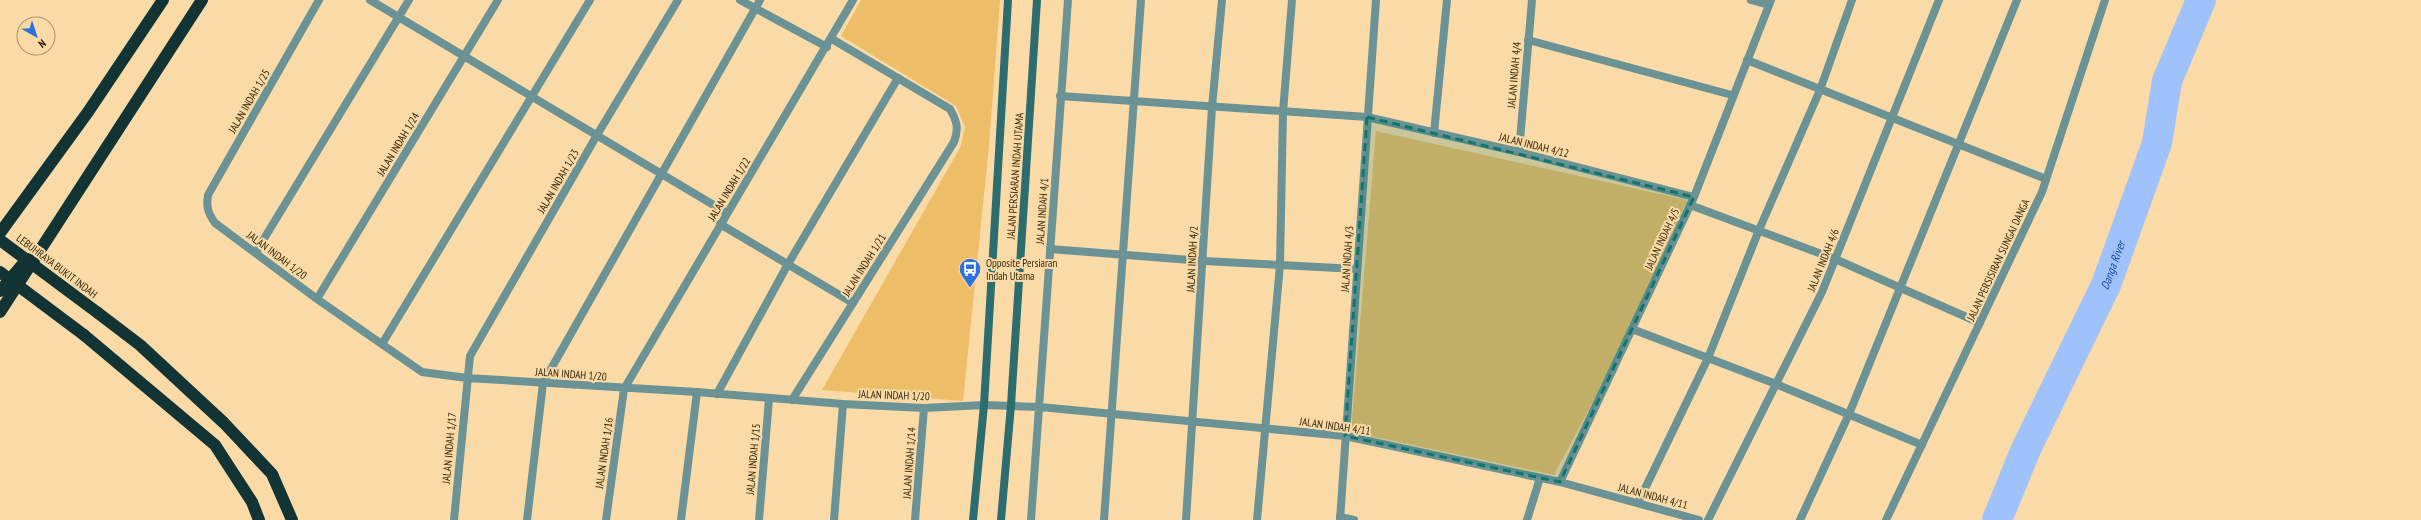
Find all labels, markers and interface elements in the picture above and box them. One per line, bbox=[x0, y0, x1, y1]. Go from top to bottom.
north arrow bbox=[16, 16, 56, 56]
text: N bbox=[36, 36, 49, 51]
street label: JALAN INDAH 4/4 bbox=[1504, 41, 1524, 110]
street label: JALAN INDAH 1/25 bbox=[225, 67, 273, 136]
street label: JALAN INDAH 1/24 bbox=[373, 110, 422, 179]
street label: JALAN PERSIARAN INDAH UTAMA bbox=[1004, 111, 1026, 241]
street label: JALAN INDAH 4/12 bbox=[1497, 129, 1570, 160]
street label: JALAN INDAH 1/23 bbox=[534, 147, 582, 216]
street label: JALAN INDAH 1/22 bbox=[704, 155, 753, 224]
street label: JALAN INDAH 4/1 bbox=[1033, 177, 1051, 246]
street label: JALAN PERSISIRAN SUNGAI DANGA bbox=[1963, 196, 2033, 324]
street label: JALAN INDAH 4/5 bbox=[1641, 206, 1682, 273]
street label: JALAN INDAH 4/2 bbox=[1183, 225, 1201, 294]
street label: JALAN INDAH 4/3 bbox=[1338, 225, 1356, 294]
street label: JALAN INDAH 4/6 bbox=[1804, 226, 1842, 294]
street label: JALAN INDAH 1/20 bbox=[243, 227, 310, 282]
street label: LEBUHRAYA BUKIT INDAH bbox=[14, 231, 100, 301]
street label: JALAN INDAH 1/21 bbox=[839, 231, 889, 300]
water label: Danga River bbox=[2097, 237, 2129, 292]
bus stop icon: Opposite Persiaran Indah Utama bbox=[957, 256, 983, 289]
place label: Opposite Persiaran Indah Utama bbox=[986, 256, 1057, 283]
street label: JALAN INDAH 1/20 bbox=[534, 364, 607, 383]
street label: JALAN INDAH 1/20 bbox=[857, 387, 930, 403]
street label: JALAN INDAH 1/17 bbox=[439, 412, 459, 485]
street label: JALAN INDAH 4/11 bbox=[1298, 414, 1371, 438]
street label: JALAN INDAH 1/16 bbox=[592, 417, 616, 490]
street label: JALAN INDAH 1/15 bbox=[743, 423, 763, 496]
street label: JALAN INDAH 1/14 bbox=[899, 427, 918, 500]
street label: JALAN INDAH 4/11 bbox=[1616, 480, 1689, 512]

